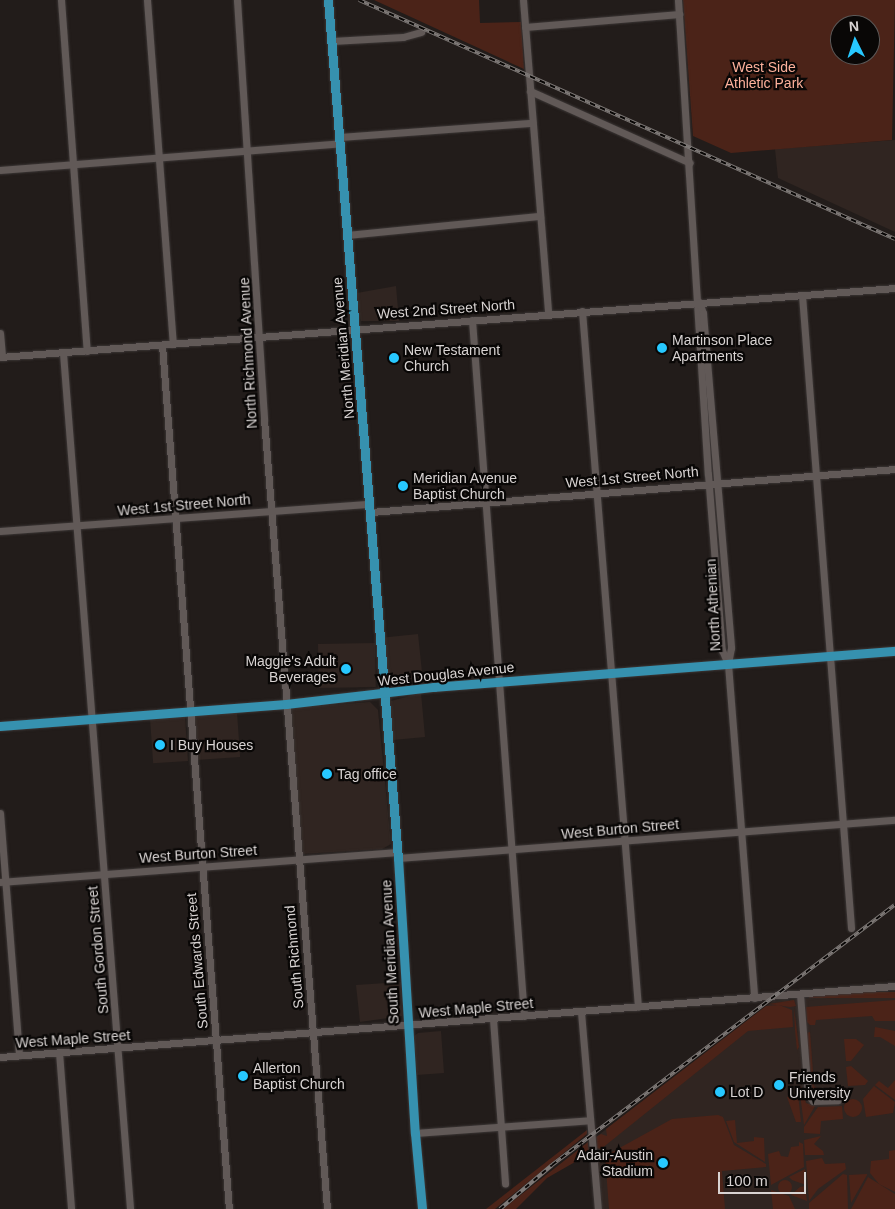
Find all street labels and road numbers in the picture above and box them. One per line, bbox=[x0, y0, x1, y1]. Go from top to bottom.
street label: North Meridian Avenue bbox=[328, 276, 358, 420]
street label: North Richmond Avenue bbox=[236, 277, 260, 429]
street label: West 2nd Street North bbox=[376, 296, 516, 322]
street label: West 1st Street North bbox=[565, 463, 699, 491]
street label: West 1st Street North bbox=[117, 491, 251, 519]
street label: North Athenian bbox=[702, 558, 724, 652]
street label: West Douglas Avenue bbox=[376, 658, 516, 690]
street label: West Burton Street bbox=[560, 815, 680, 843]
street label: West Burton Street bbox=[139, 842, 257, 866]
street label: South Meridian Avenue bbox=[378, 879, 402, 1025]
street label: South Gordon Street bbox=[84, 885, 112, 1015]
street label: South Edwards Street bbox=[183, 892, 211, 1030]
street label: South Richmond bbox=[281, 905, 307, 1009]
street label: West Maple Street bbox=[418, 995, 534, 1021]
street label: West Maple Street bbox=[15, 1027, 131, 1051]

